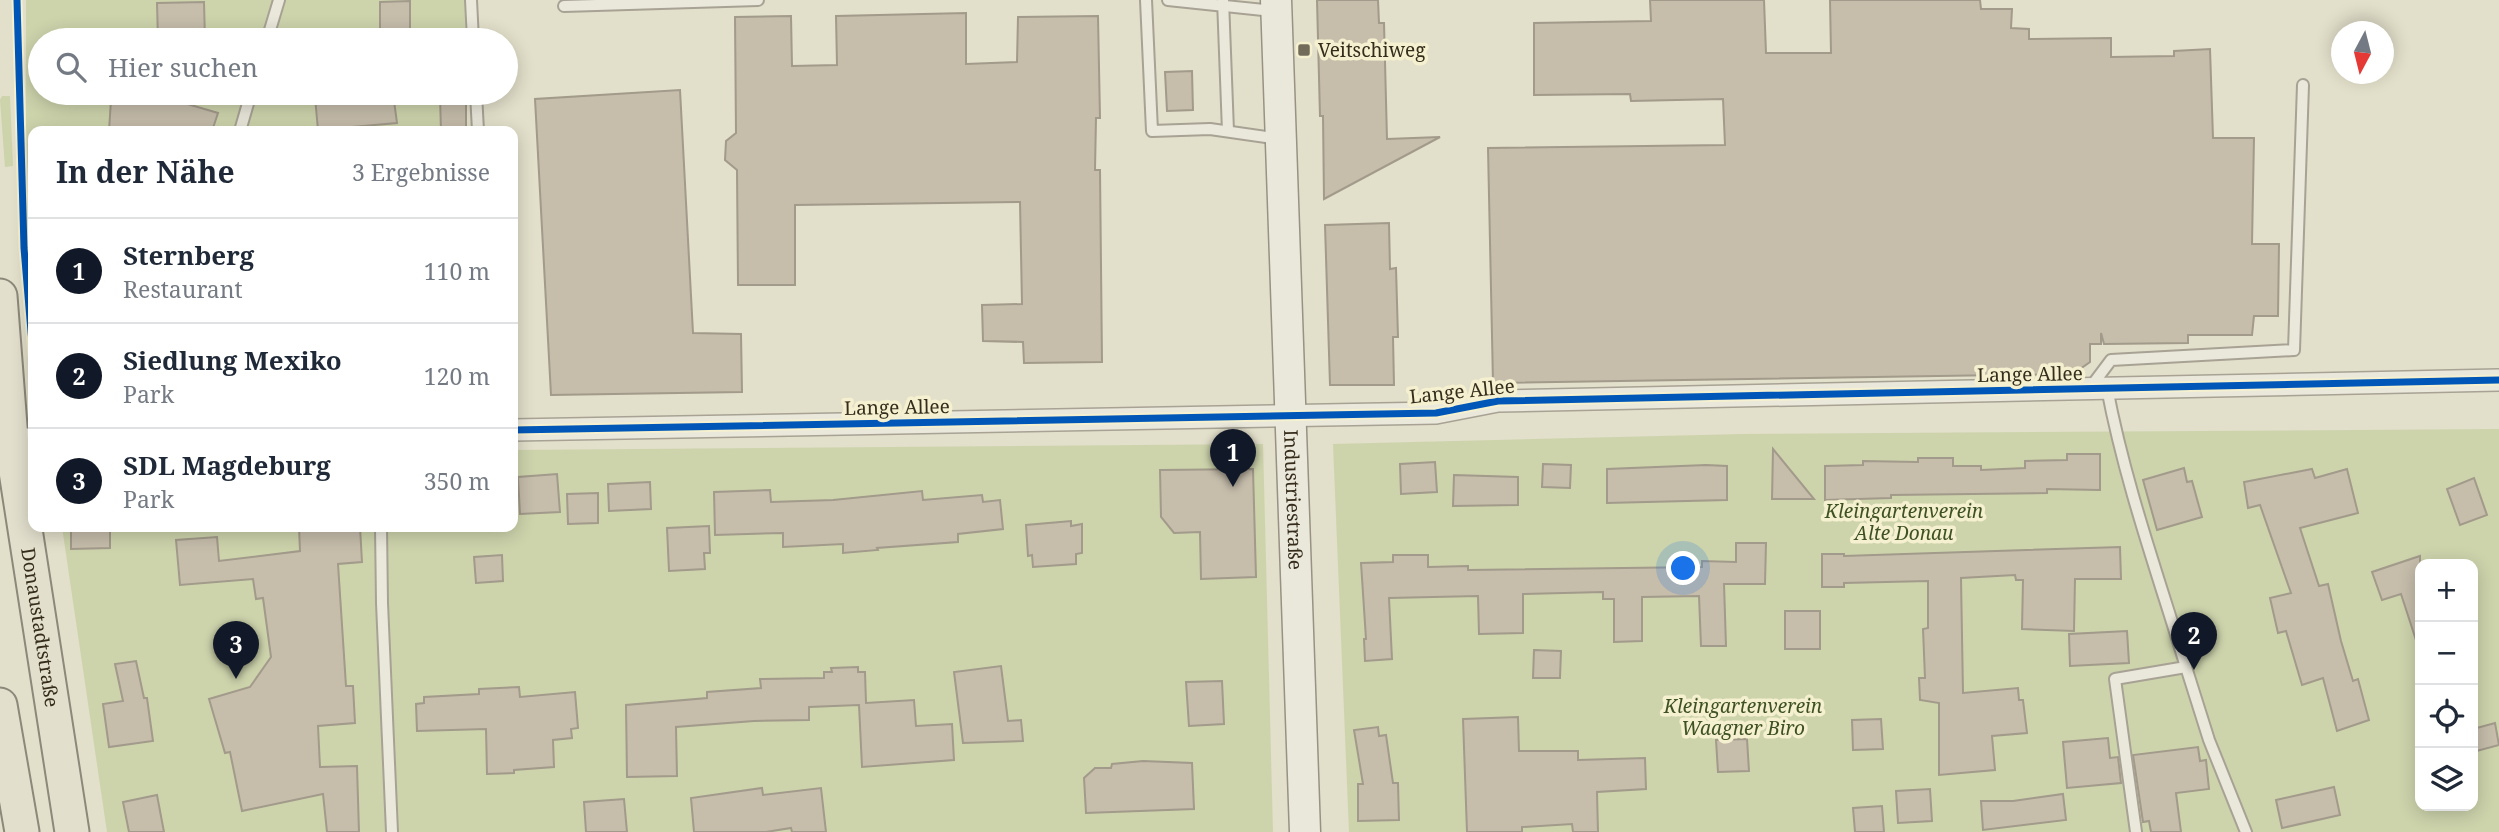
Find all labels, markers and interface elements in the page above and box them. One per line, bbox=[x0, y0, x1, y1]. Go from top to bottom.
north arrow bbox=[2331, 21, 2394, 84]
search box bbox=[28, 28, 518, 105]
place label: Veitschiweg bbox=[1318, 37, 1425, 63]
marker: Veitschiweg bbox=[1296, 42, 1312, 58]
icon: search bbox=[52, 48, 90, 86]
text: Hier suchen bbox=[108, 49, 258, 85]
text: In der Nähe bbox=[56, 151, 235, 192]
text: 3 Ergebnisse bbox=[352, 156, 490, 188]
text: Sternberg bbox=[123, 237, 254, 273]
text: 1 bbox=[73, 255, 86, 287]
text: 110 m bbox=[424, 255, 490, 287]
text: Restaurant bbox=[123, 273, 243, 305]
text: Siedlung Mexiko bbox=[123, 342, 342, 378]
text: 2 bbox=[73, 360, 86, 392]
text: 120 m bbox=[424, 360, 490, 392]
street label: Lange Allee bbox=[1977, 360, 2083, 388]
street label: Lange Allee bbox=[1408, 373, 1516, 409]
text: Park bbox=[123, 378, 174, 410]
street label: Lange Allee bbox=[844, 393, 950, 421]
pin: 1 bbox=[1210, 429, 1256, 487]
street label: Industriestraße bbox=[1278, 429, 1309, 570]
text: SDL Magdeburg bbox=[123, 447, 331, 483]
text: 3 bbox=[73, 465, 86, 497]
text: 350 m bbox=[424, 465, 490, 497]
text: Park bbox=[123, 483, 174, 515]
park label: Kleingartenverein Alte Donau bbox=[1824, 498, 1984, 546]
street label: Donaustadtstraße bbox=[15, 546, 65, 709]
your location bbox=[1666, 551, 1700, 585]
map controls bbox=[2415, 559, 2478, 811]
button: + bbox=[2415, 559, 2478, 622]
pin: 2 bbox=[2171, 612, 2217, 670]
pin: 3 bbox=[213, 621, 259, 679]
button: − bbox=[2415, 622, 2478, 685]
button: locate bbox=[2415, 685, 2478, 748]
park label: Kleingartenverein Waagner Biro bbox=[1663, 693, 1823, 741]
button: layers bbox=[2415, 748, 2478, 811]

